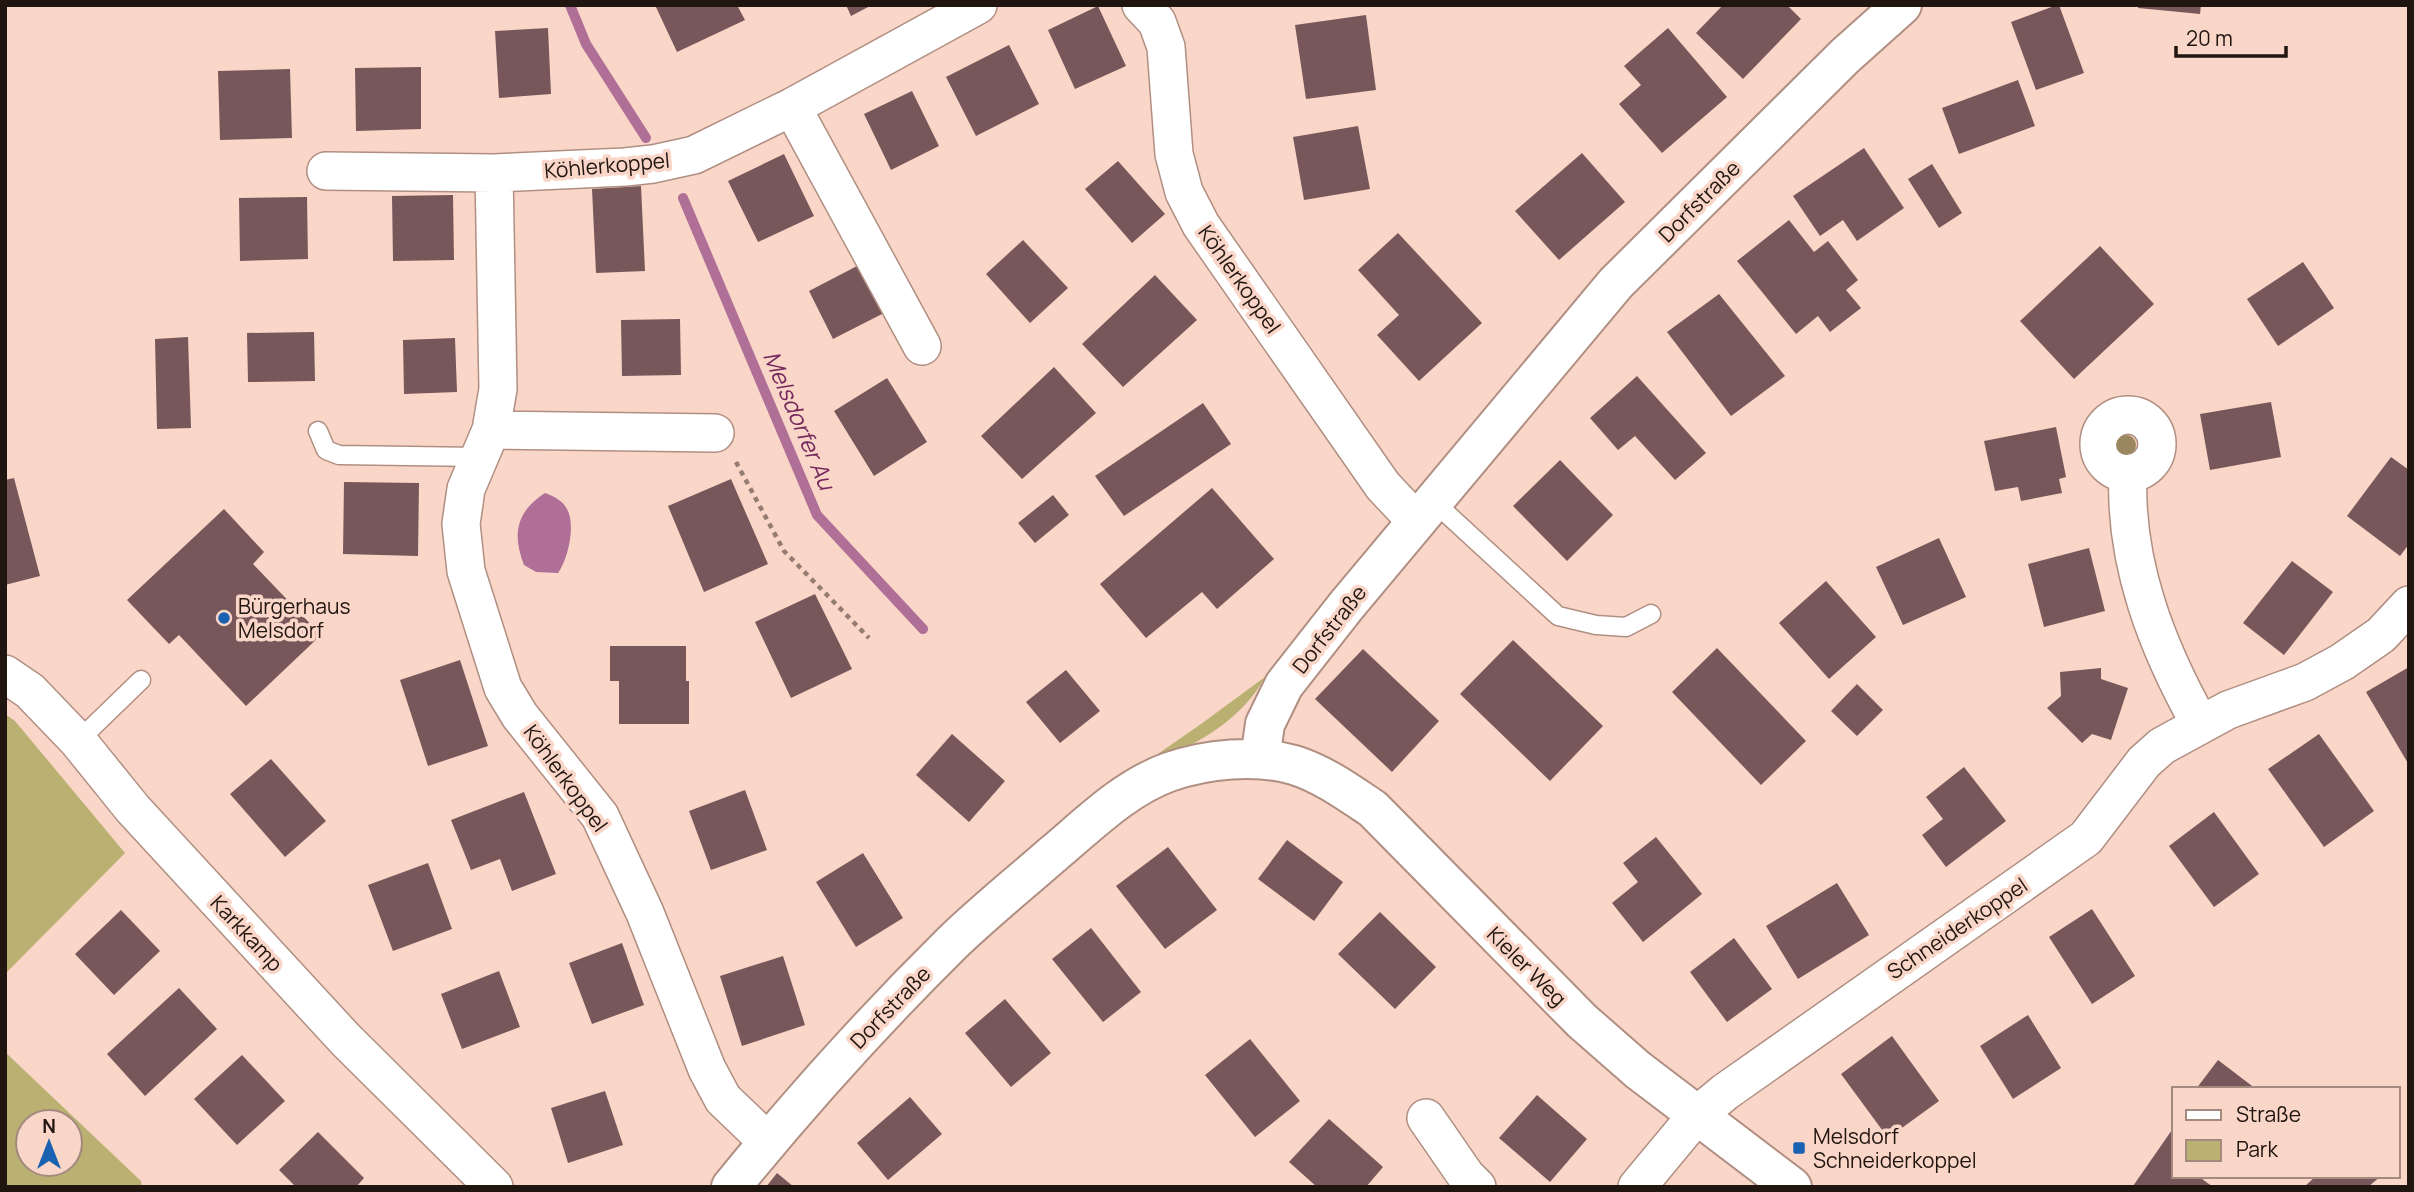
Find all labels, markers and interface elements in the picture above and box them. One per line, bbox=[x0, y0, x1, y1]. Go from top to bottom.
scale bar bbox=[2176, 14, 2286, 58]
text: 20 m bbox=[2186, 24, 2233, 52]
street label: Köhlerkoppel bbox=[543, 146, 671, 184]
street label: Dorfstraße bbox=[1652, 154, 1746, 248]
street label: Köhlerkoppel bbox=[1192, 219, 1288, 339]
water label: Melsdorfer Au bbox=[756, 346, 845, 497]
street label: Dorfstraße bbox=[1286, 579, 1372, 679]
place label: Bürgerhaus Melsdorf bbox=[238, 592, 350, 644]
marker: Bürgerhaus Melsdorf bbox=[216, 610, 232, 626]
street label: Köhlerkoppel bbox=[518, 719, 614, 837]
street label: Schneiderkoppel bbox=[1881, 871, 2033, 985]
street label: Karkkamp bbox=[205, 889, 289, 977]
street label: Kieler Weg bbox=[1481, 920, 1573, 1012]
street label: Dorfstraße bbox=[844, 960, 936, 1054]
legend bbox=[2172, 1087, 2400, 1178]
text: Straße bbox=[2236, 1100, 2301, 1128]
north arrow bbox=[14, 1108, 84, 1178]
text: N bbox=[42, 1113, 56, 1139]
place label: Melsdorf Schneiderkoppel bbox=[1813, 1122, 1977, 1174]
text: Park bbox=[2236, 1135, 2278, 1163]
marker: Melsdorf Schneiderkoppel bbox=[1791, 1140, 1807, 1156]

